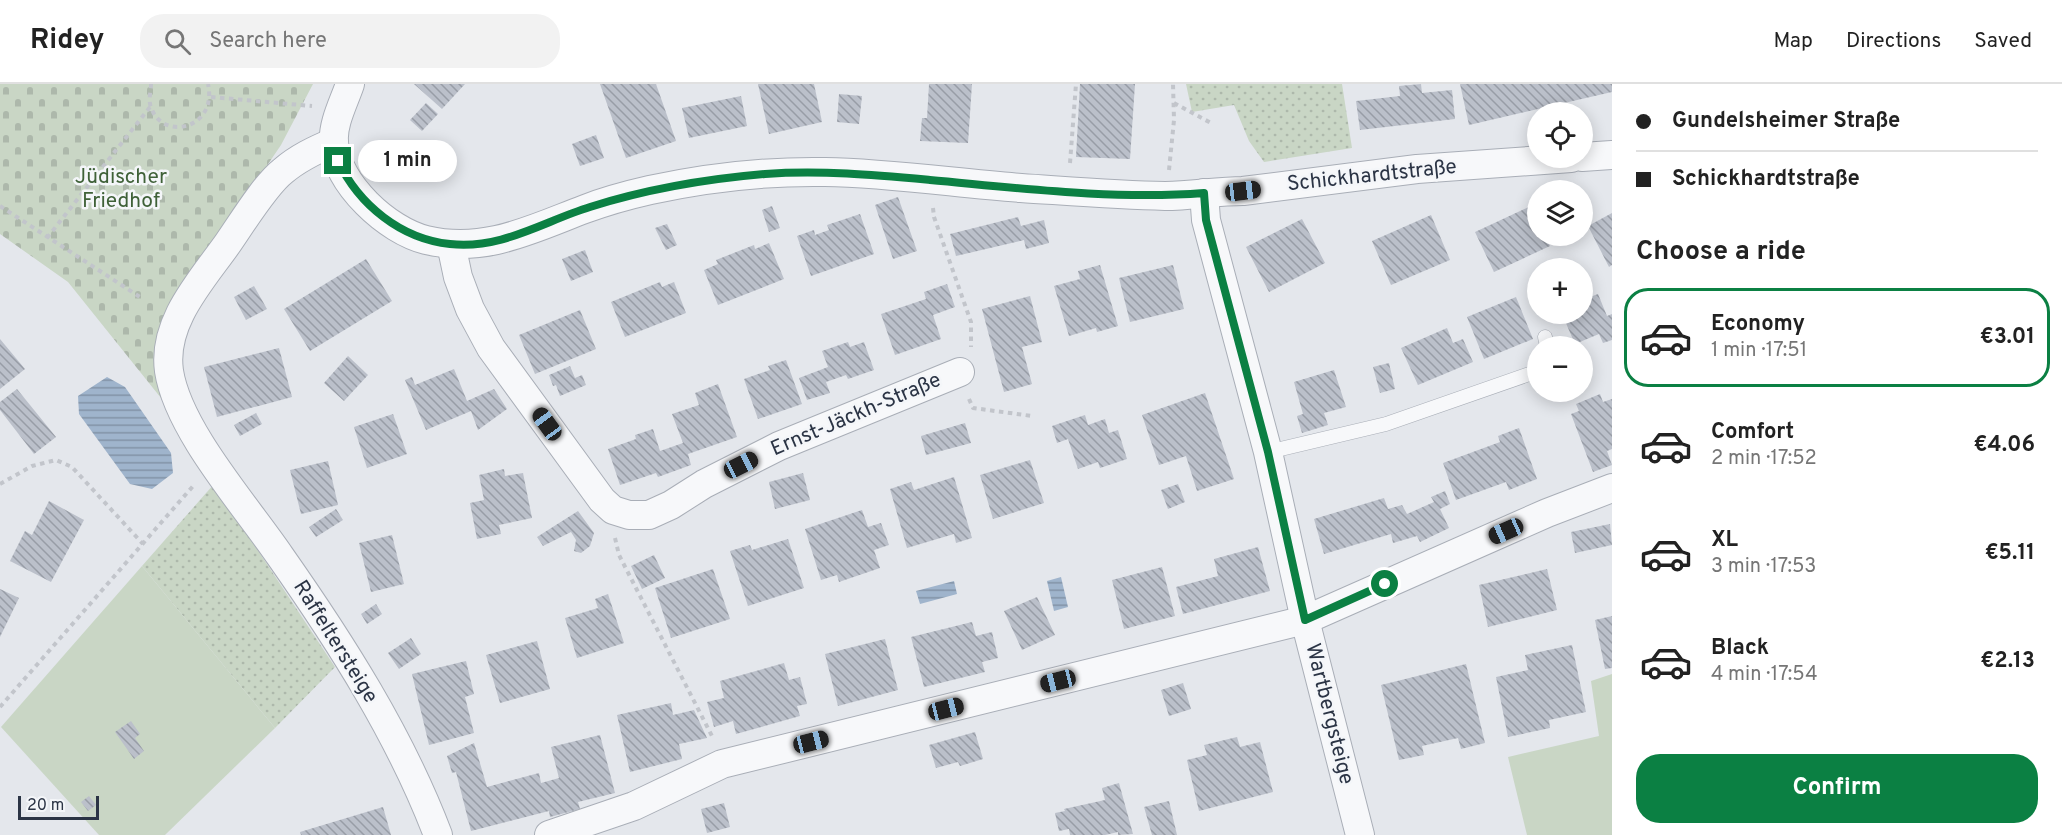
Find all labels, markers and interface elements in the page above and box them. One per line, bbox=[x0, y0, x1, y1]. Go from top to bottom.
search box bbox=[140, 14, 560, 68]
text: Ridey bbox=[30, 23, 104, 59]
icon: search bbox=[161, 25, 194, 58]
text: Search here bbox=[209, 28, 327, 55]
text: Map bbox=[1773, 28, 1813, 55]
text: Directions bbox=[1846, 28, 1941, 55]
text: Saved bbox=[1974, 28, 2032, 55]
map controls bbox=[1527, 102, 1593, 402]
button: locate bbox=[1527, 102, 1593, 168]
text: Gundelsheimer Straße bbox=[1672, 108, 1900, 135]
callout: 1 min bbox=[359, 140, 458, 182]
route end bbox=[324, 147, 351, 174]
text: 1 min bbox=[383, 148, 432, 174]
street label: Schickhardtstraße bbox=[1286, 154, 1458, 198]
park label: Jüdischer Friedhof bbox=[75, 164, 167, 215]
text: Schickhardtstraße bbox=[1672, 166, 1860, 193]
car bbox=[1224, 180, 1262, 202]
button: layers bbox=[1527, 180, 1593, 246]
text: Choose a ride bbox=[1636, 235, 1806, 269]
button: + bbox=[1527, 258, 1593, 324]
icon: car bbox=[1639, 311, 1693, 365]
text: Economy bbox=[1711, 311, 1805, 338]
text: €3.01 bbox=[1980, 324, 2035, 351]
button: − bbox=[1527, 336, 1593, 402]
text: 1 min · 17:51 bbox=[1711, 338, 1807, 364]
street label: Ernst-Jäckh-Straße bbox=[767, 367, 945, 463]
car bbox=[529, 404, 565, 444]
icon: car bbox=[1639, 419, 1693, 473]
text: Comfort bbox=[1711, 419, 1794, 446]
text: €4.06 bbox=[1974, 432, 2035, 459]
text: 2 min · 17:52 bbox=[1711, 446, 1817, 472]
car bbox=[721, 449, 761, 481]
car bbox=[1486, 515, 1526, 547]
icon: car bbox=[1639, 527, 1693, 581]
text: XL bbox=[1711, 527, 1738, 554]
text: €5.11 bbox=[1985, 540, 2035, 567]
text: 3 min · 17:53 bbox=[1711, 554, 1816, 580]
route start bbox=[1371, 570, 1398, 597]
street label: Raffeltersteige bbox=[286, 575, 384, 709]
icon: car bbox=[1639, 635, 1693, 689]
text: Black bbox=[1711, 635, 1769, 662]
street label: Wartbergsteige bbox=[1298, 641, 1360, 787]
text: €2.13 bbox=[1980, 648, 2035, 675]
text: 4 min · 17:54 bbox=[1711, 662, 1818, 688]
car bbox=[1038, 668, 1078, 694]
car bbox=[926, 696, 966, 722]
car bbox=[791, 729, 831, 755]
button: Confirm bbox=[1636, 754, 2038, 823]
scale bar bbox=[18, 793, 99, 820]
text: 20 m bbox=[27, 796, 64, 816]

